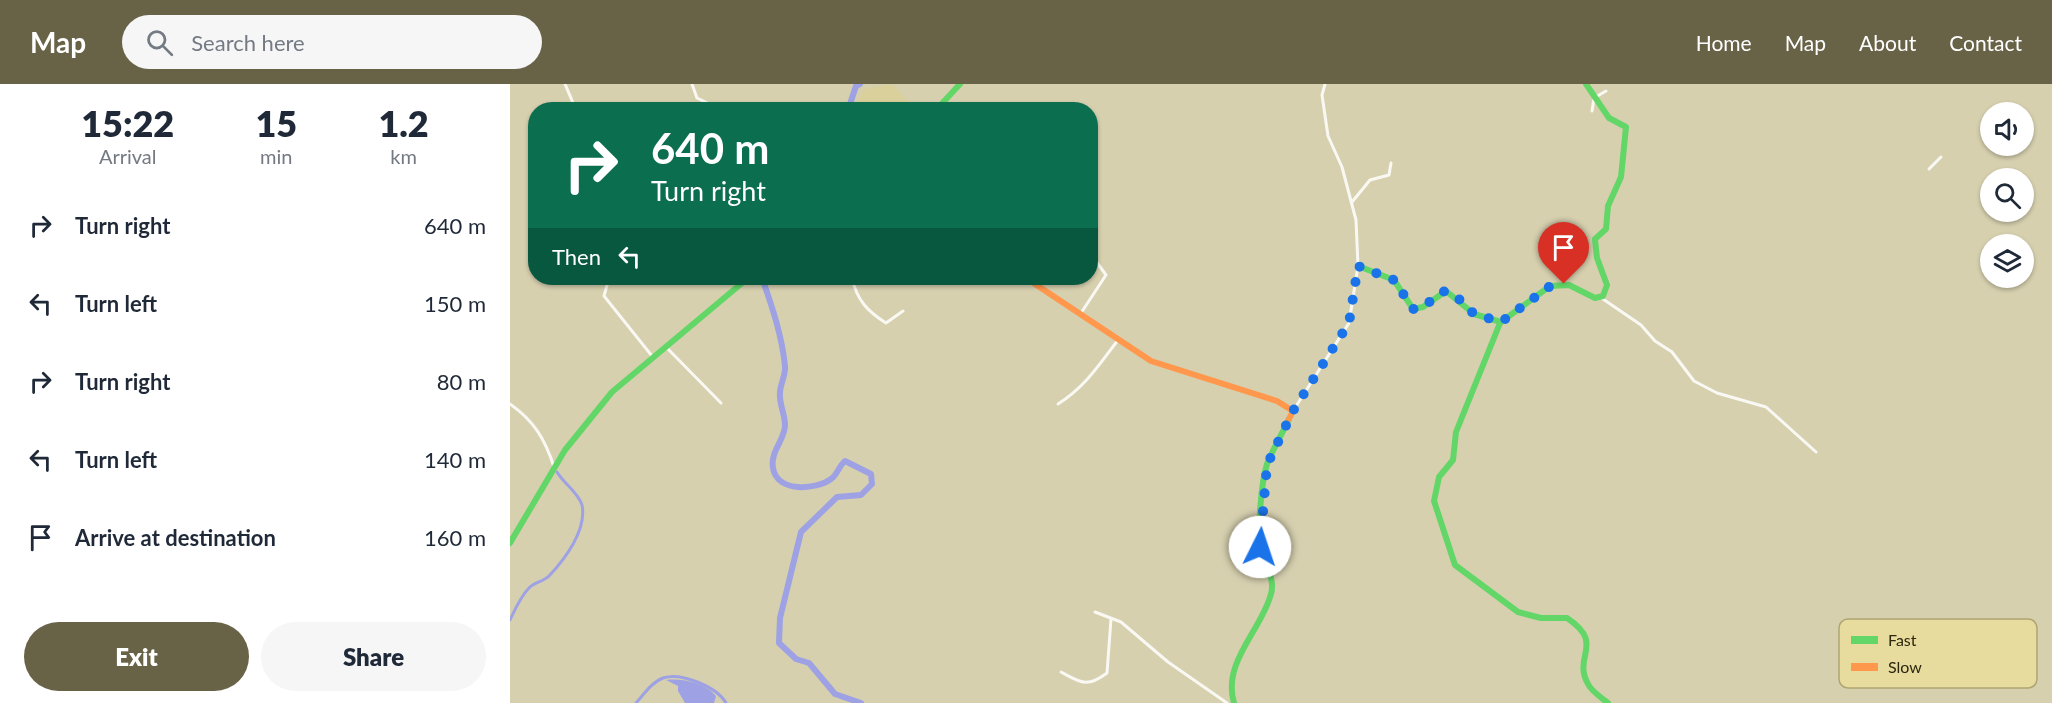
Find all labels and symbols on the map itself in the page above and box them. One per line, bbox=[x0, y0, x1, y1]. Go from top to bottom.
pin bbox=[1538, 222, 1589, 284]
position arrow bbox=[1228, 515, 1292, 579]
legend bbox=[1839, 619, 2037, 688]
text: Fast bbox=[1888, 630, 1917, 649]
text: Slow bbox=[1888, 657, 1922, 676]

